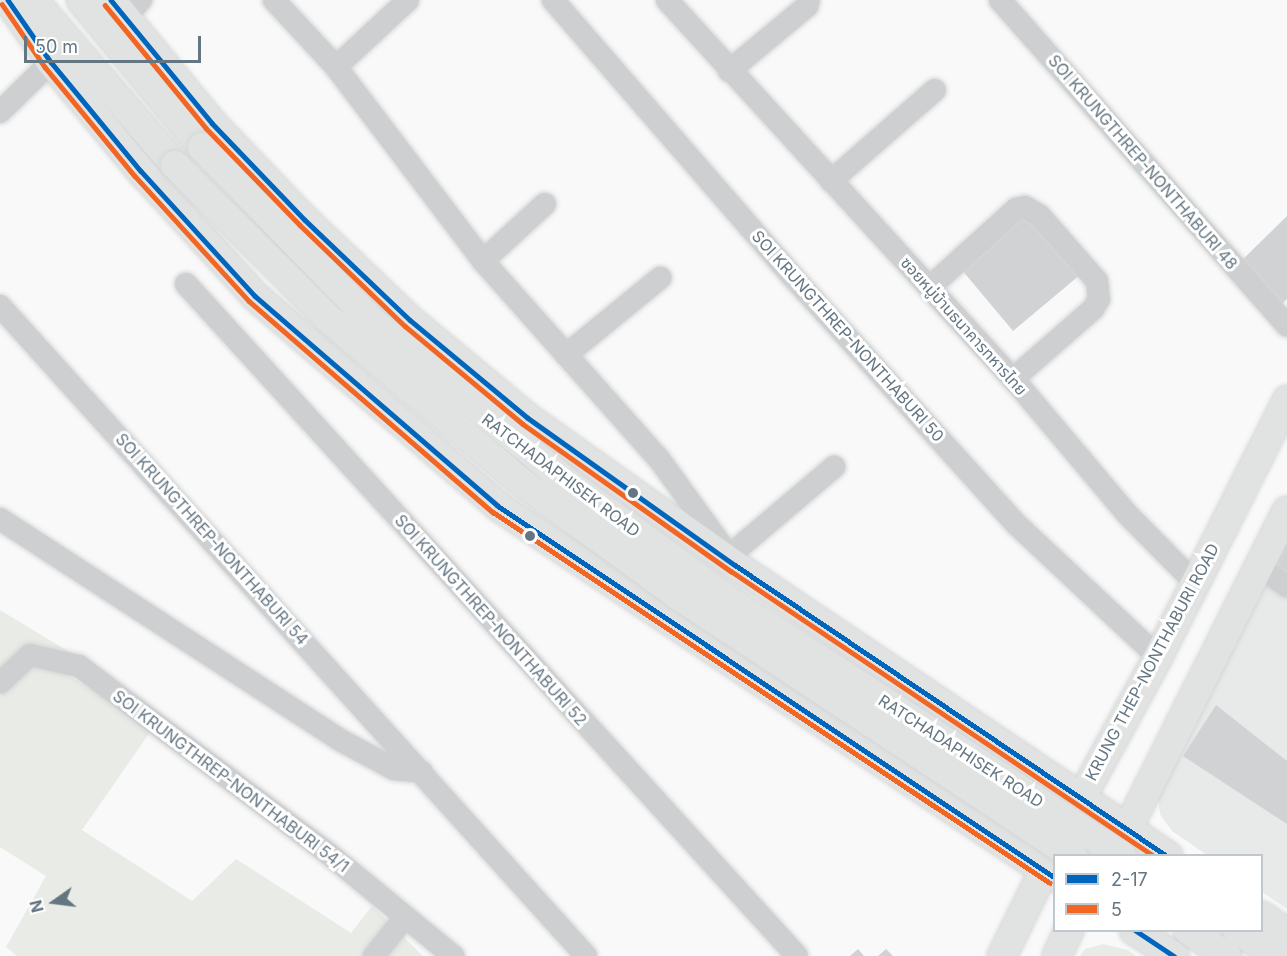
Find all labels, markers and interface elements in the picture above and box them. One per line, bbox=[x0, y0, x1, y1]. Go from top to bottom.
scale bar bbox=[27, 24, 204, 62]
text: 50 m bbox=[35, 36, 78, 57]
street label: SOI KRUNGTHREP-NONTHABURI 48 bbox=[1045, 51, 1241, 273]
street label: SOI KRUNGTHREP-NONTHABURI 50 bbox=[748, 226, 948, 446]
street label: ซอยหมู่บ้านธนาคารทหารไทย bbox=[897, 253, 1031, 399]
street label: RATCHADAPHISEK ROAD bbox=[478, 409, 644, 541]
street label: SOI KRUNGTHREP-NONTHABURI 54 bbox=[112, 429, 312, 649]
unlabelled marker bbox=[627, 487, 639, 499]
street label: SOI KRUNGTHREP-NONTHABURI 52 bbox=[391, 511, 591, 729]
unlabelled marker bbox=[524, 530, 536, 542]
street label: KRUNG THEP-NONTHABURI ROAD bbox=[1081, 540, 1223, 784]
street label: SOI KRUNGTHREP-NONTHABURI 54/1 bbox=[109, 686, 353, 876]
street label: RATCHADAPHISEK ROAD bbox=[875, 691, 1047, 811]
legend bbox=[1053, 854, 1263, 932]
text: 2-17 bbox=[1111, 869, 1148, 890]
north arrow bbox=[24, 872, 84, 932]
text: N bbox=[25, 898, 48, 915]
text: 5 bbox=[1111, 899, 1122, 920]

